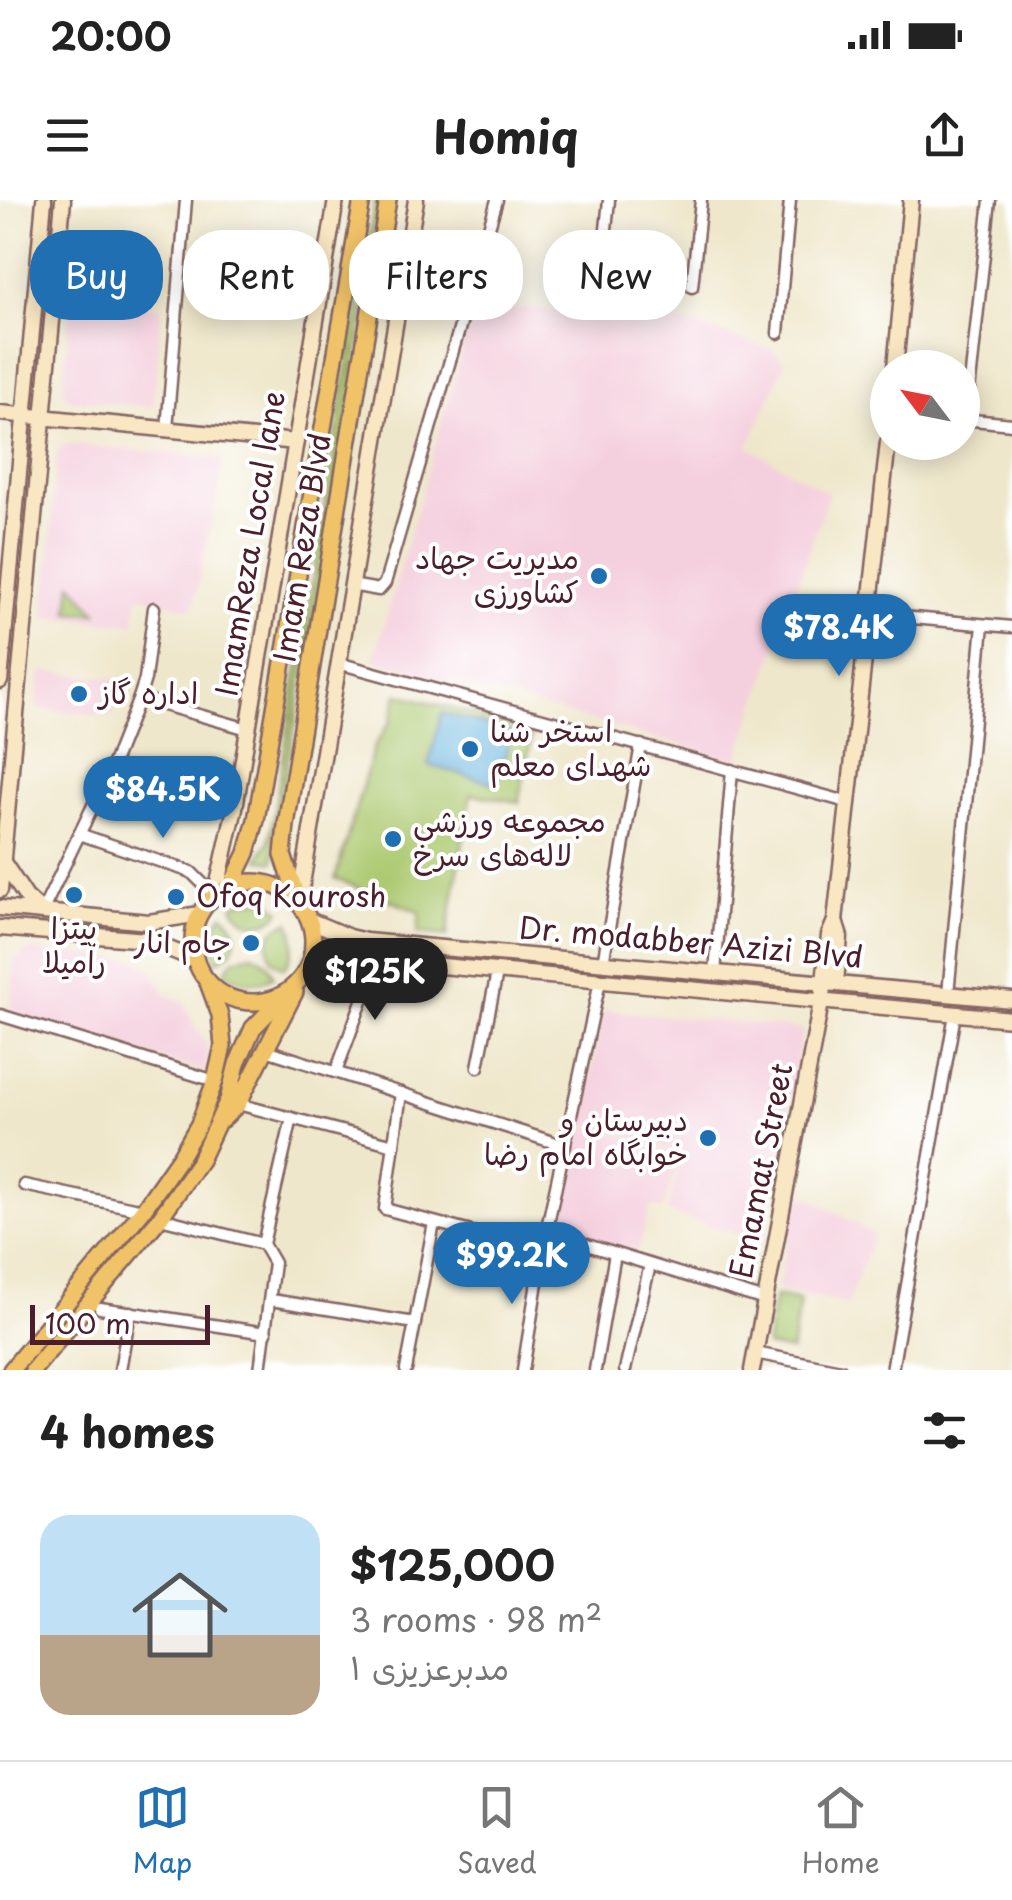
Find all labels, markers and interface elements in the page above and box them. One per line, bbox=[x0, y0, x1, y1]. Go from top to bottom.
text: 20:00 bbox=[50, 7, 172, 64]
text: Homiq bbox=[433, 101, 579, 169]
icon: menu bbox=[40, 108, 95, 163]
icon: share bbox=[917, 108, 972, 163]
chip: Buy bbox=[30, 230, 163, 320]
chip: Rent bbox=[183, 230, 329, 320]
chip: Filters bbox=[349, 230, 523, 320]
chip: New bbox=[543, 230, 687, 320]
north arrow bbox=[870, 350, 980, 460]
map controls bbox=[870, 350, 980, 460]
street label: ImamReza Local lane bbox=[202, 388, 295, 699]
street label: Imam Reza Blvd bbox=[260, 430, 341, 665]
place label: مدیریت جهاد کشاورزی bbox=[415, 534, 579, 613]
marker: مدیریت جهاد کشاورزی bbox=[588, 565, 610, 587]
pin: $78.4K bbox=[758, 594, 920, 679]
text: $78.4K bbox=[783, 602, 895, 650]
place label: اداره گاز bbox=[96, 669, 198, 714]
marker: اداره گاز bbox=[68, 683, 90, 705]
place label: استخر شنا شهدای معلم bbox=[490, 707, 651, 788]
marker: استخر شنا شهدای معلم bbox=[459, 738, 481, 760]
pin: $84.5K bbox=[82, 756, 244, 841]
text: $84.5K bbox=[105, 764, 221, 812]
place label: مجموعه‌ ورزشی لاله‌های سرخ bbox=[413, 797, 606, 876]
marker: مجموعه‌ ورزشی لاله‌های سرخ bbox=[382, 828, 404, 850]
place label: Ofoq Kourosh bbox=[196, 872, 387, 917]
marker: پیتزا رامیلا bbox=[63, 884, 85, 906]
marker: Ofoq Kourosh bbox=[165, 886, 187, 908]
street label: Dr. modabber Azizi Blvd bbox=[517, 903, 865, 978]
place label: پیتزا رامیلا bbox=[42, 904, 106, 983]
place label: جام انار bbox=[133, 918, 231, 965]
marker: جام انار bbox=[240, 932, 262, 954]
pin: $125K bbox=[305, 938, 445, 1023]
text: $125K bbox=[325, 946, 425, 994]
street label: Emamat Street bbox=[717, 1059, 802, 1282]
place label: دبیرستان و خوابگاه امام رضا bbox=[484, 1096, 688, 1177]
marker: دبیرستان و خوابگاه امام رضا bbox=[697, 1127, 719, 1149]
pin: $99.2K bbox=[431, 1222, 593, 1307]
text: $99.2K bbox=[456, 1230, 568, 1278]
scale bar bbox=[30, 1300, 210, 1344]
text: 100 m bbox=[45, 1301, 131, 1344]
text: 4 homes bbox=[40, 1399, 215, 1462]
icon: filters bbox=[917, 1403, 972, 1458]
text: $125,000 bbox=[350, 1532, 555, 1595]
icon: home bbox=[120, 1555, 240, 1675]
text: 3 rooms · 98 m² bbox=[350, 1595, 602, 1643]
text: مدبرعزیزی ۱ bbox=[350, 1643, 509, 1691]
tab: Map bbox=[132, 1780, 192, 1883]
tab: Saved bbox=[457, 1780, 537, 1883]
tab: Home bbox=[802, 1780, 880, 1883]

